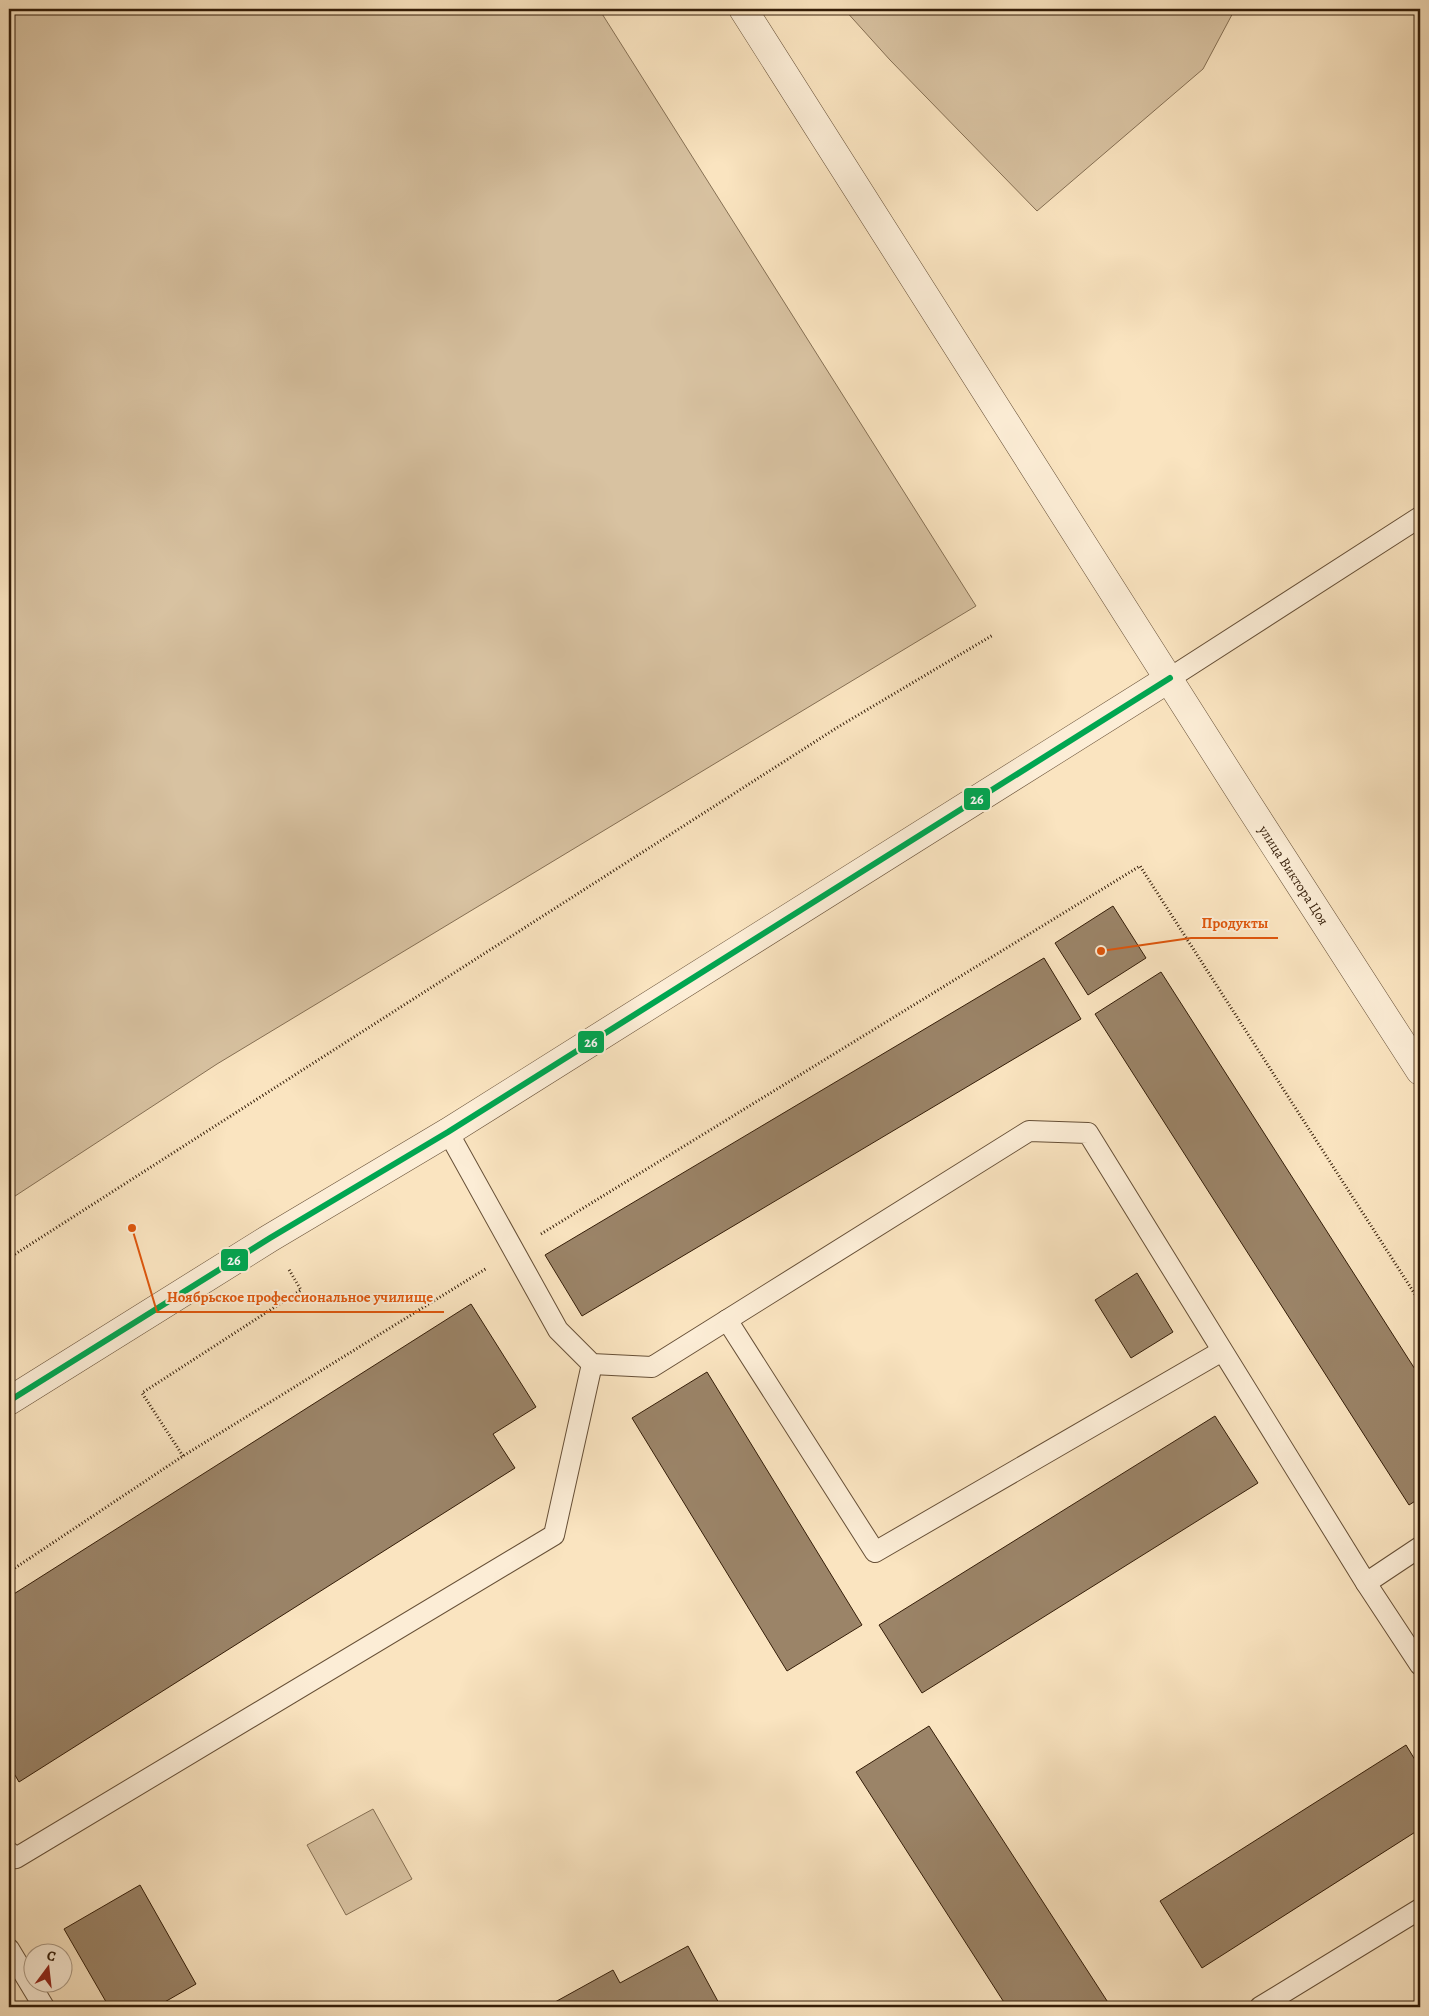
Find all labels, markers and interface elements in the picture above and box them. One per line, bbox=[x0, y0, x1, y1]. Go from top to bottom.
line badge: 26 bbox=[963, 787, 991, 811]
text: 26 bbox=[970, 790, 984, 809]
street label: улица Виктора Цоя bbox=[1254, 821, 1333, 929]
callout: Продукты bbox=[1191, 908, 1278, 938]
text: Продукты bbox=[1202, 913, 1268, 933]
line badge: 26 bbox=[577, 1030, 605, 1054]
text: 26 bbox=[584, 1033, 598, 1052]
line badge: 26 bbox=[220, 1248, 249, 1272]
text: 26 bbox=[227, 1251, 241, 1270]
callout: Ноябрьское профессиональное училище bbox=[157, 1282, 444, 1312]
text: Ноябрьское профессиональное училище bbox=[167, 1287, 433, 1307]
north arrow bbox=[22, 1944, 72, 1994]
text: С bbox=[45, 1946, 58, 1966]

